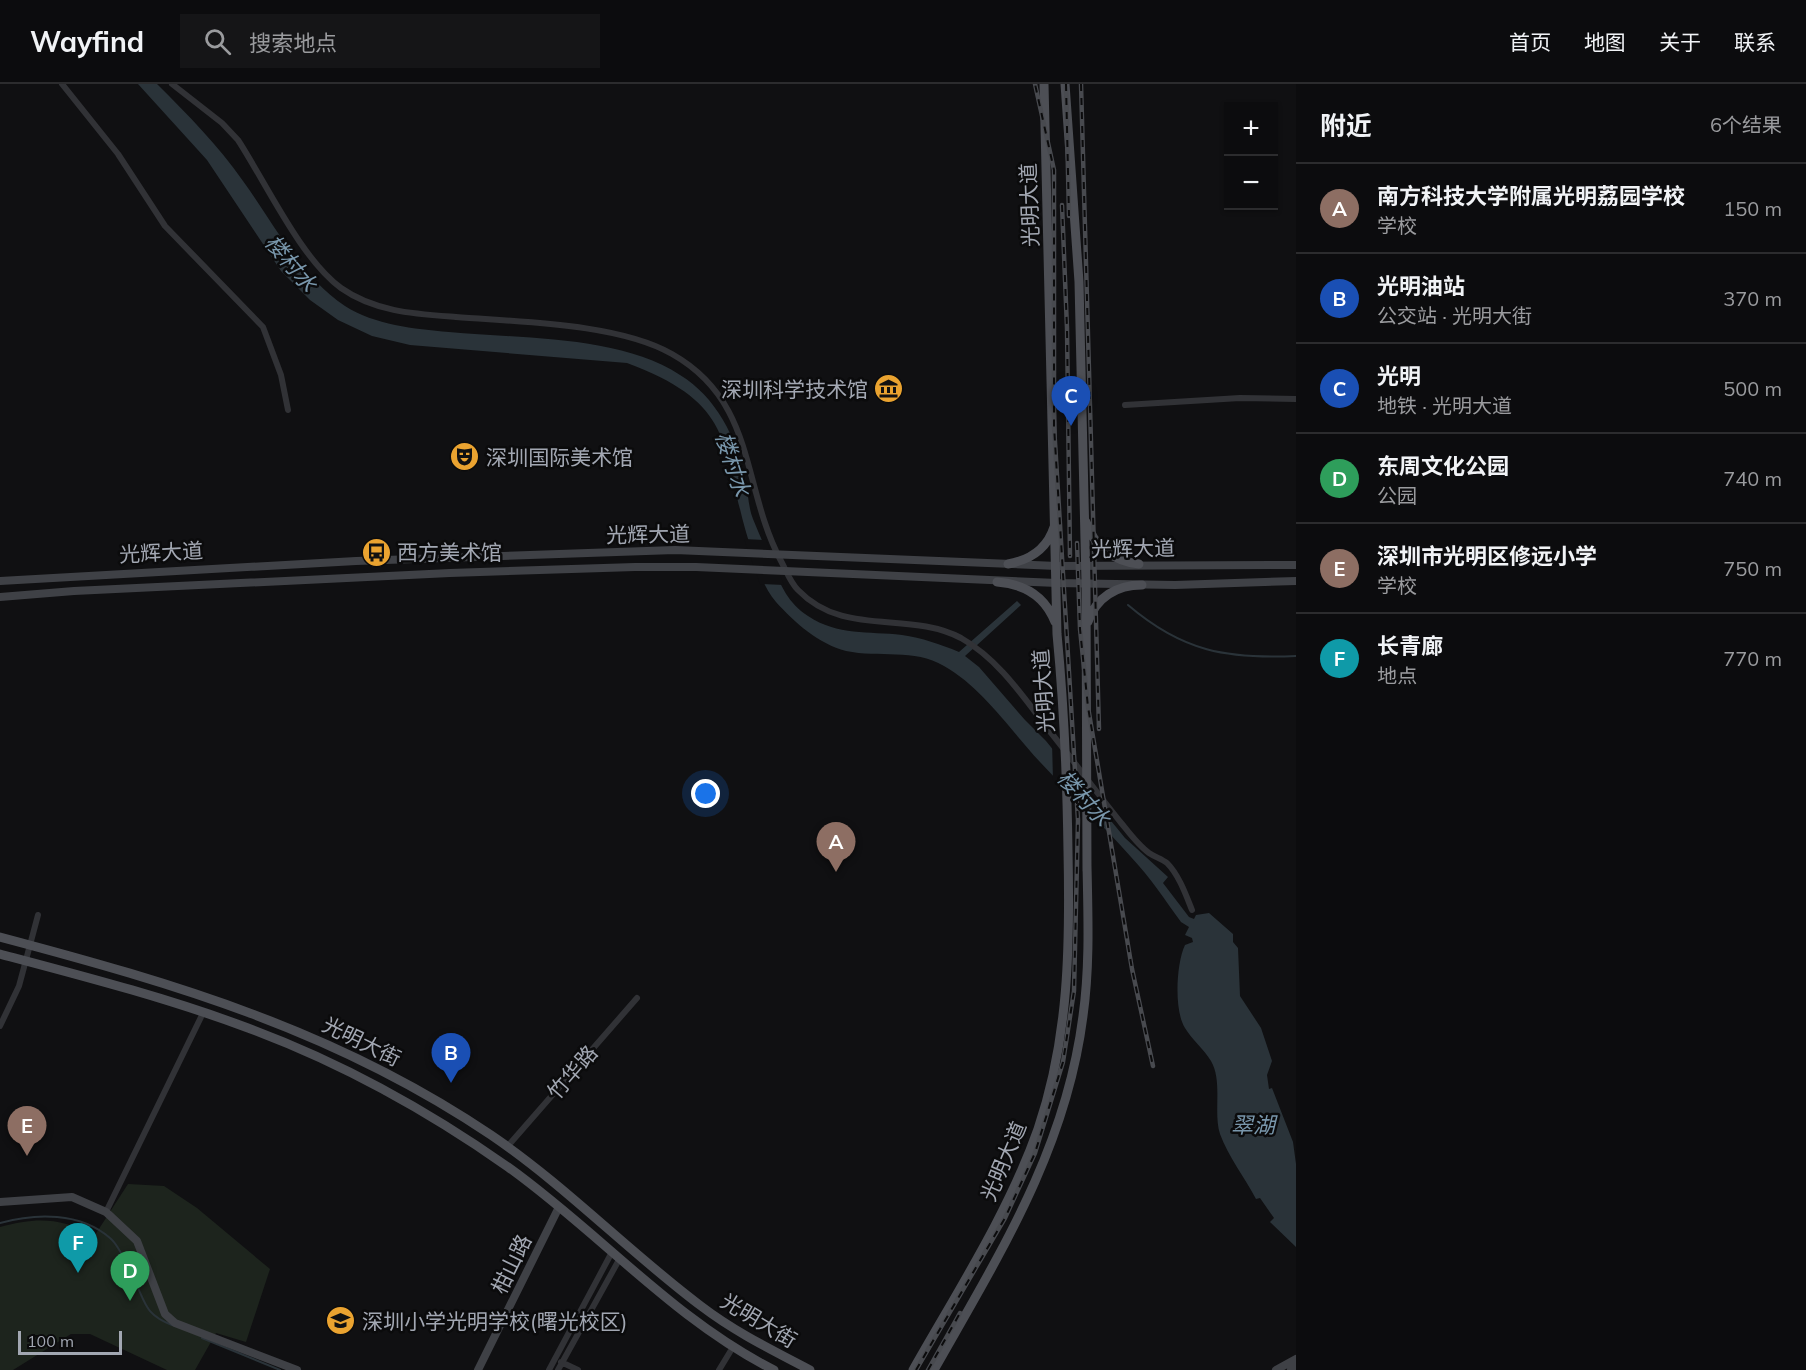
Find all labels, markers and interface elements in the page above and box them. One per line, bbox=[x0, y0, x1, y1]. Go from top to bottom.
search box bbox=[180, 14, 600, 68]
text: Wayfind bbox=[30, 24, 144, 59]
icon: search bbox=[201, 25, 234, 58]
text: 搜索地点 bbox=[249, 29, 337, 57]
text: 首页 bbox=[1509, 29, 1551, 55]
text: 地图 bbox=[1584, 29, 1626, 55]
text: 关于 bbox=[1659, 29, 1701, 55]
text: 联系 bbox=[1734, 29, 1776, 55]
map controls bbox=[1224, 102, 1278, 210]
button: + bbox=[1224, 102, 1278, 156]
text: 附近 bbox=[1320, 109, 1372, 142]
text: 6个结果 bbox=[1710, 112, 1782, 137]
button: − bbox=[1224, 156, 1278, 210]
street label: 光明大道 bbox=[1015, 163, 1043, 247]
text: 南方科技大学附属光明荔园学校 bbox=[1377, 182, 1685, 210]
text: A bbox=[1332, 196, 1347, 221]
text: 150 m bbox=[1723, 196, 1782, 221]
text: 学校 bbox=[1377, 213, 1417, 238]
water label: 楼村水 bbox=[259, 229, 324, 298]
text: 光明油站 bbox=[1377, 272, 1465, 300]
text: B bbox=[1333, 286, 1346, 311]
text: 370 m bbox=[1723, 286, 1782, 311]
text: 公交站 · 光明大街 bbox=[1377, 303, 1532, 328]
text: 光明 bbox=[1377, 362, 1421, 390]
museum icon: 深圳科学技术馆 bbox=[873, 373, 905, 405]
place label: 深圳科学技术馆 bbox=[721, 376, 868, 402]
pin: C bbox=[1052, 376, 1090, 426]
text: C bbox=[1333, 376, 1346, 401]
text: 500 m bbox=[1723, 376, 1782, 401]
text: 地铁 · 光明大道 bbox=[1377, 393, 1512, 418]
water label: 楼村水 bbox=[709, 428, 757, 501]
theatre icon: 深圳国际美术馆 bbox=[449, 441, 481, 473]
place label: 深圳国际美术馆 bbox=[486, 444, 633, 470]
text: 东周文化公园 bbox=[1377, 452, 1509, 480]
text: D bbox=[1332, 466, 1347, 491]
text: 740 m bbox=[1723, 466, 1782, 491]
text: 公园 bbox=[1377, 483, 1417, 508]
street label: 光辉大道 bbox=[606, 520, 690, 548]
street label: 光辉大道 bbox=[1091, 534, 1175, 562]
bus stop icon: 西方美术馆 bbox=[360, 536, 392, 568]
street label: 光辉大道 bbox=[118, 537, 204, 567]
place label: 西方美术馆 bbox=[397, 539, 502, 565]
text: 深圳市光明区修远小学 bbox=[1377, 542, 1597, 570]
text: E bbox=[1334, 556, 1345, 581]
text: 750 m bbox=[1723, 556, 1782, 581]
text: 学校 bbox=[1377, 573, 1417, 598]
text: 长青廊 bbox=[1377, 632, 1443, 660]
text: F bbox=[1334, 646, 1345, 671]
text: 770 m bbox=[1723, 646, 1782, 671]
street label: 光明大道 bbox=[1027, 648, 1059, 734]
text: 地点 bbox=[1377, 663, 1417, 688]
water label: 楼村水 bbox=[1052, 764, 1117, 833]
your location bbox=[691, 779, 720, 808]
pin: A bbox=[816, 822, 856, 872]
street label: 光明大街 bbox=[319, 1011, 405, 1071]
pin: B bbox=[432, 1034, 470, 1083]
street label: 竹华路 bbox=[542, 1040, 602, 1104]
pin: E bbox=[8, 1106, 46, 1156]
water label: 翠湖 bbox=[1231, 1111, 1278, 1139]
street label: 光明大道 bbox=[975, 1117, 1031, 1205]
pin: F bbox=[58, 1224, 98, 1273]
street label: 柑山路 bbox=[486, 1230, 536, 1298]
pin: D bbox=[110, 1252, 150, 1301]
street label: 光明大街 bbox=[716, 1287, 802, 1353]
school or university icon: 深圳小学光明学校(曙光校区) bbox=[325, 1305, 357, 1337]
place label: 深圳小学光明学校(曙光校区) bbox=[362, 1308, 627, 1334]
scale bar bbox=[18, 1328, 122, 1356]
text: 100 m bbox=[27, 1331, 74, 1351]

